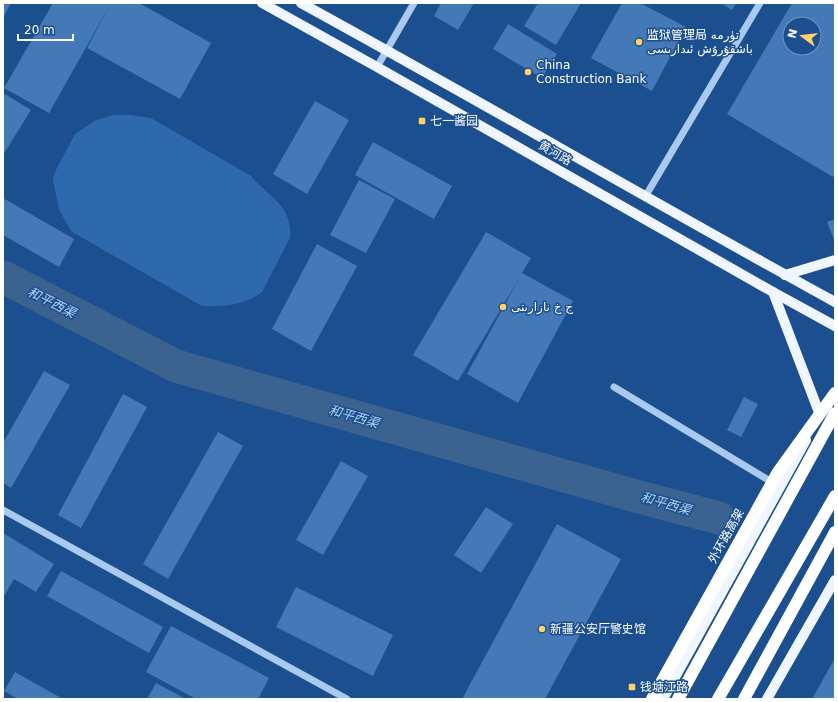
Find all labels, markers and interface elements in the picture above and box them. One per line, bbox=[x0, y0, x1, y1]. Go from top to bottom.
scale bar bbox=[18, 16, 73, 42]
north arrow bbox=[782, 16, 822, 56]
text: 20 m bbox=[24, 23, 55, 37]
text: N bbox=[785, 27, 800, 40]
place label: 监狱管理局 تۈرمە باشقۇرۇش ئىدارىسى bbox=[647, 28, 753, 57]
marker: 监狱管理局 تۈرمە باشقۇرۇش ئىدارىسى bbox=[634, 37, 644, 47]
place label: China Construction Bank bbox=[536, 58, 646, 86]
marker: China Construction Bank bbox=[523, 67, 533, 77]
place label: 七一酱园 bbox=[430, 114, 478, 128]
marker: 七一酱园 bbox=[417, 116, 427, 126]
street label: 黄河路 bbox=[536, 138, 574, 168]
water label: 和平西渠 bbox=[25, 284, 80, 322]
place label: ج خ نازارىتى bbox=[511, 300, 573, 315]
marker: ج خ نازارىتى bbox=[498, 302, 508, 312]
water label: 和平西渠 bbox=[327, 402, 383, 431]
water label: 和平西渠 bbox=[639, 489, 695, 518]
street label: 外环路高架 bbox=[705, 506, 747, 566]
place label: 新疆公安厅警史馆 bbox=[550, 622, 646, 636]
marker: 新疆公安厅警史馆 bbox=[537, 624, 547, 634]
place label: 钱塘江路 bbox=[640, 680, 688, 694]
marker: 钱塘江路 bbox=[627, 682, 637, 692]

